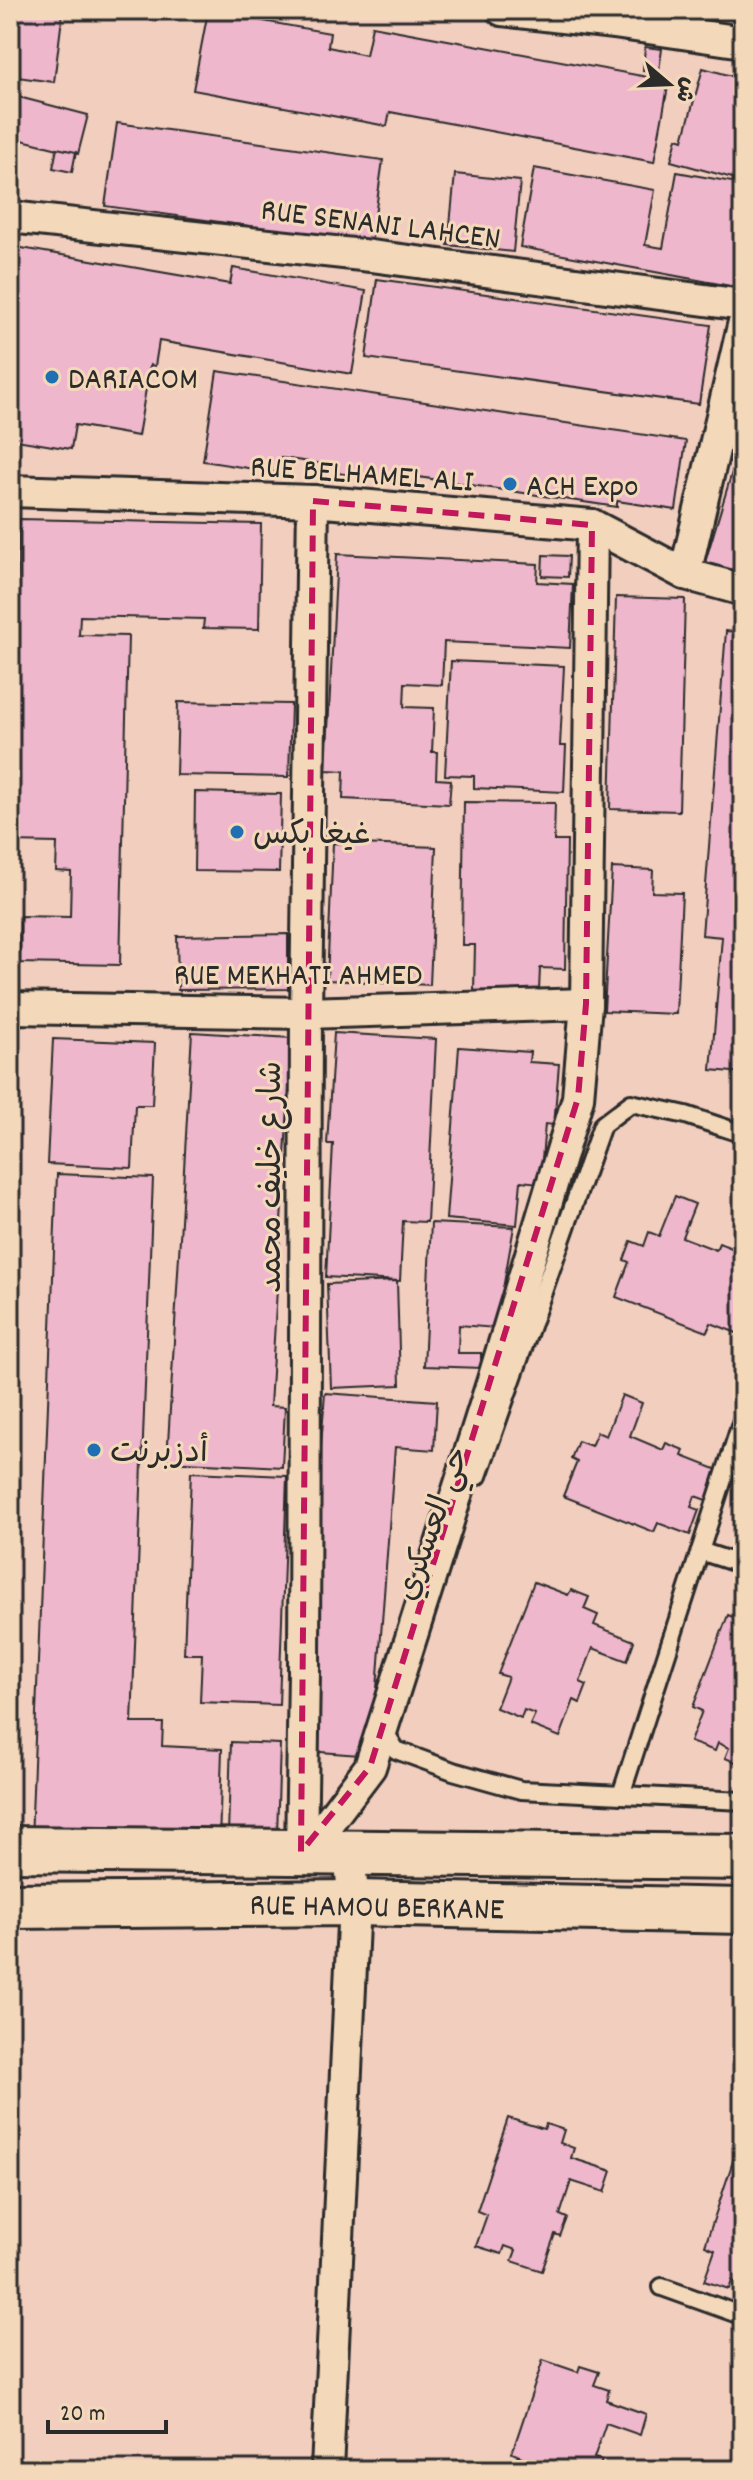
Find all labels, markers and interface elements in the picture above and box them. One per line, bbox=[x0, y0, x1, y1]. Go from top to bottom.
north arrow bbox=[629, 44, 709, 124]
text: ش bbox=[666, 73, 703, 106]
street label: RUE SENANI LAHCEN bbox=[258, 189, 503, 264]
place label: DARIACOM bbox=[68, 359, 198, 405]
marker: DARIACOM bbox=[43, 368, 61, 386]
street label: RUE BELHAMEL ALI bbox=[248, 446, 475, 508]
place label: ACH Expo bbox=[526, 466, 638, 512]
marker: ACH Expo bbox=[501, 475, 519, 493]
place label: غيغا بكس bbox=[253, 814, 370, 860]
marker: غيغا بكس bbox=[228, 823, 246, 841]
street label: RUE MEKHATI AHMED bbox=[174, 955, 422, 1001]
street label: شارع خليف محمد bbox=[251, 1061, 297, 1293]
place label: أدزبرنت bbox=[110, 1432, 208, 1478]
marker: أدزبرنت bbox=[85, 1441, 103, 1459]
street label: حي العسكري bbox=[387, 1441, 485, 1608]
street label: RUE HAMOU BERKANE bbox=[249, 1885, 505, 1935]
scale bar bbox=[48, 2384, 166, 2434]
text: 20 m bbox=[60, 2398, 106, 2432]

